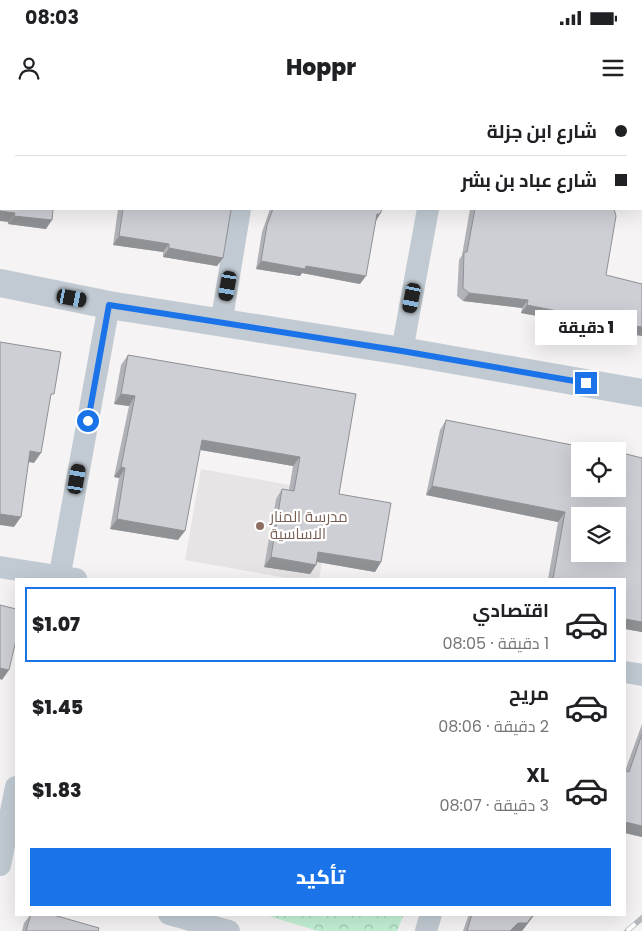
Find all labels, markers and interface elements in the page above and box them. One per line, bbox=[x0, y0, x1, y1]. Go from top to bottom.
text: 08:03 bbox=[25, 4, 79, 31]
text: Hoppr bbox=[286, 52, 356, 83]
icon: person bbox=[15, 54, 43, 82]
icon: menu bbox=[599, 54, 627, 82]
text: شارع ابن جزلة bbox=[487, 118, 597, 145]
text: شارع عباد بن بشر bbox=[461, 167, 597, 194]
car bbox=[218, 270, 237, 302]
car bbox=[401, 282, 422, 314]
car bbox=[55, 288, 88, 308]
callout: 1 دقيقة bbox=[535, 310, 637, 346]
text: 1 دقيقة bbox=[558, 316, 614, 339]
route end bbox=[575, 372, 597, 394]
route start bbox=[77, 410, 99, 432]
map controls bbox=[571, 442, 626, 562]
button: locate bbox=[571, 442, 626, 497]
car bbox=[67, 463, 86, 495]
place label: مدرسة المنار الاساسية bbox=[269, 506, 348, 544]
button: layers bbox=[571, 507, 626, 562]
marker: مدرسة المنار الاساسية bbox=[254, 520, 266, 532]
text: اقتصادي bbox=[473, 597, 549, 624]
icon: car bbox=[564, 602, 609, 647]
text: $1.07 bbox=[32, 611, 80, 638]
text: 1 دقيقة · 08:05 bbox=[442, 632, 549, 655]
text: مريح bbox=[509, 680, 549, 707]
icon: car bbox=[564, 685, 609, 730]
text: $1.45 bbox=[32, 694, 83, 721]
text: 2 دقيقة · 08:06 bbox=[438, 715, 549, 738]
text: XL bbox=[526, 762, 549, 789]
icon: car bbox=[564, 768, 609, 813]
text: $1.83 bbox=[32, 777, 82, 804]
text: 3 دقيقة · 08:07 bbox=[439, 794, 549, 817]
button: تأكيد bbox=[30, 848, 611, 906]

